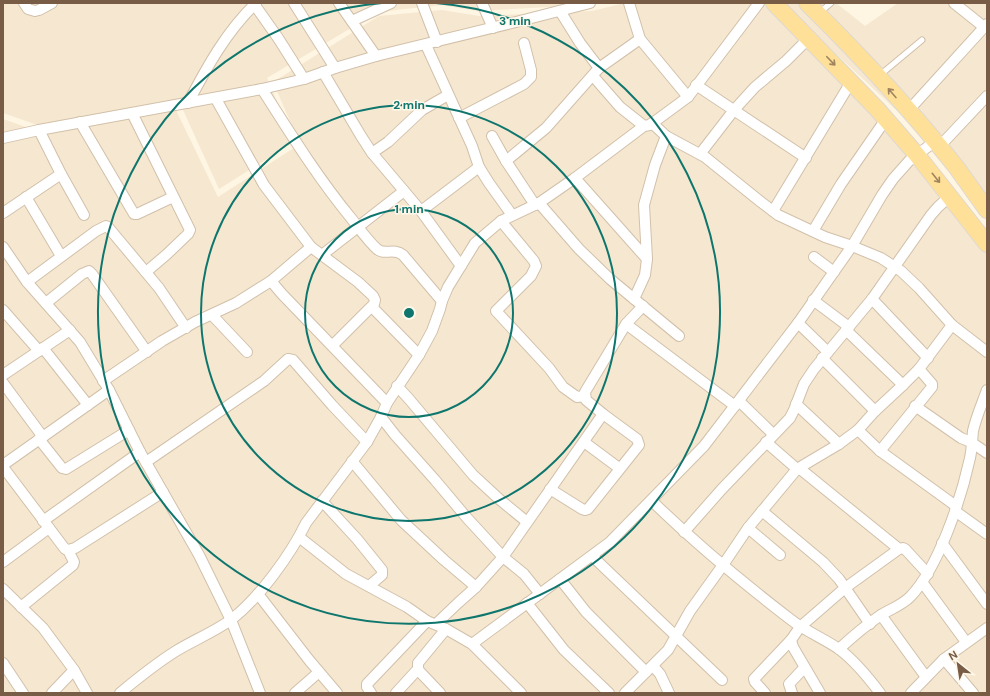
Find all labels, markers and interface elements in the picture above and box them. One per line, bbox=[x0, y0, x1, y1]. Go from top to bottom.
text: 3 min bbox=[499, 13, 531, 29]
one-way arrow bbox=[826, 56, 835, 66]
one-way arrow bbox=[888, 88, 897, 98]
text: 2 min bbox=[393, 97, 425, 113]
one-way arrow bbox=[932, 173, 941, 184]
text: 1 min bbox=[394, 201, 424, 217]
centre of rings bbox=[402, 306, 416, 320]
north arrow bbox=[938, 644, 978, 684]
text: N bbox=[946, 647, 960, 663]

